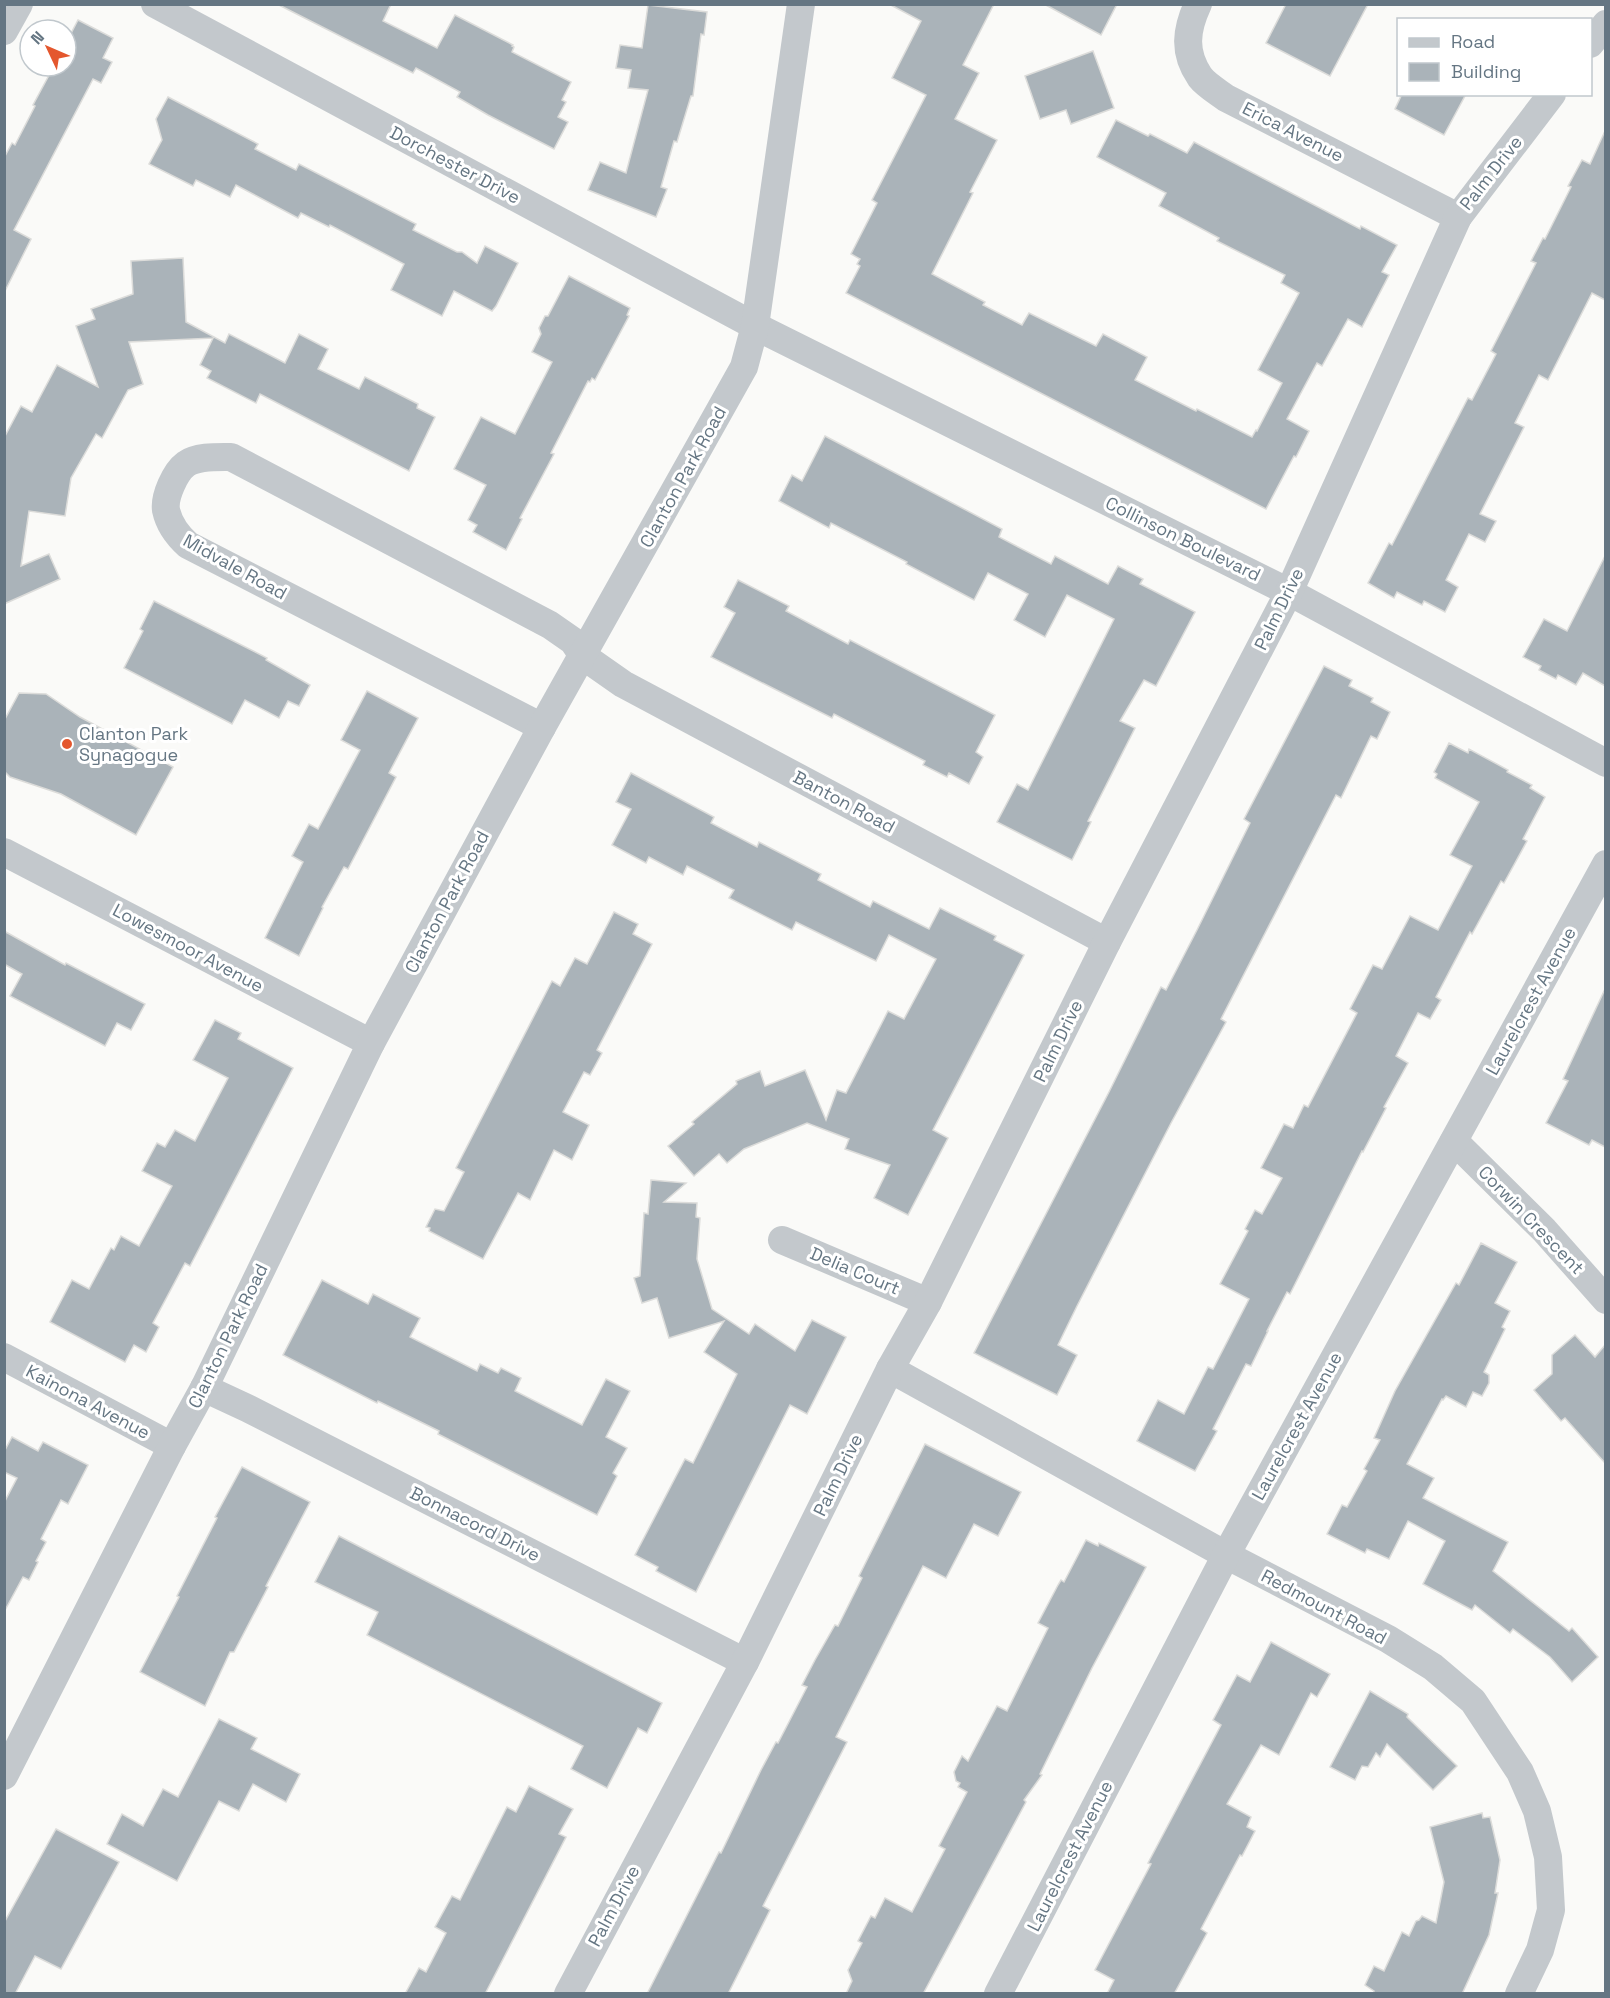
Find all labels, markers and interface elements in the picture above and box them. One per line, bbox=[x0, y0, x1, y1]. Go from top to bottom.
north arrow bbox=[18, 18, 78, 78]
legend bbox=[1397, 18, 1592, 96]
text: N bbox=[26, 27, 49, 49]
text: Road bbox=[1451, 30, 1495, 53]
text: Building bbox=[1451, 60, 1521, 83]
street label: Erica Avenue bbox=[1239, 96, 1348, 167]
street label: Dorchester Drive bbox=[386, 121, 524, 209]
street label: Palm Drive bbox=[1454, 131, 1527, 215]
street label: Clanton Park Road bbox=[634, 402, 731, 551]
street label: Collinson Boulevard bbox=[1102, 491, 1265, 586]
street label: Midvale Road bbox=[179, 529, 291, 605]
street label: Palm Drive bbox=[1249, 564, 1308, 654]
place label: Clanton Park Synagogue bbox=[79, 722, 189, 766]
marker: Clanton Park Synagogue bbox=[60, 737, 74, 751]
street label: Banton Road bbox=[789, 765, 899, 838]
street label: Clanton Park Road bbox=[399, 827, 494, 977]
street label: Lowesmoor Avenue bbox=[109, 898, 268, 997]
street label: Laurelcrest Avenue bbox=[1480, 923, 1581, 1079]
street label: Palm Drive bbox=[1028, 996, 1087, 1086]
street label: Corwin Crescent bbox=[1474, 1160, 1589, 1279]
street label: Delia Court bbox=[807, 1241, 903, 1300]
street label: Clanton Park Road bbox=[183, 1260, 273, 1412]
street label: Laurelcrest Avenue bbox=[1246, 1348, 1347, 1504]
street label: Kainona Avenue bbox=[22, 1359, 154, 1444]
street label: Palm Drive bbox=[808, 1430, 867, 1520]
street label: Bonnacord Drive bbox=[406, 1481, 544, 1566]
street label: Redmount Road bbox=[1257, 1564, 1391, 1649]
street label: Laurelcrest Avenue bbox=[1022, 1777, 1117, 1935]
street label: Palm Drive bbox=[583, 1861, 645, 1950]

